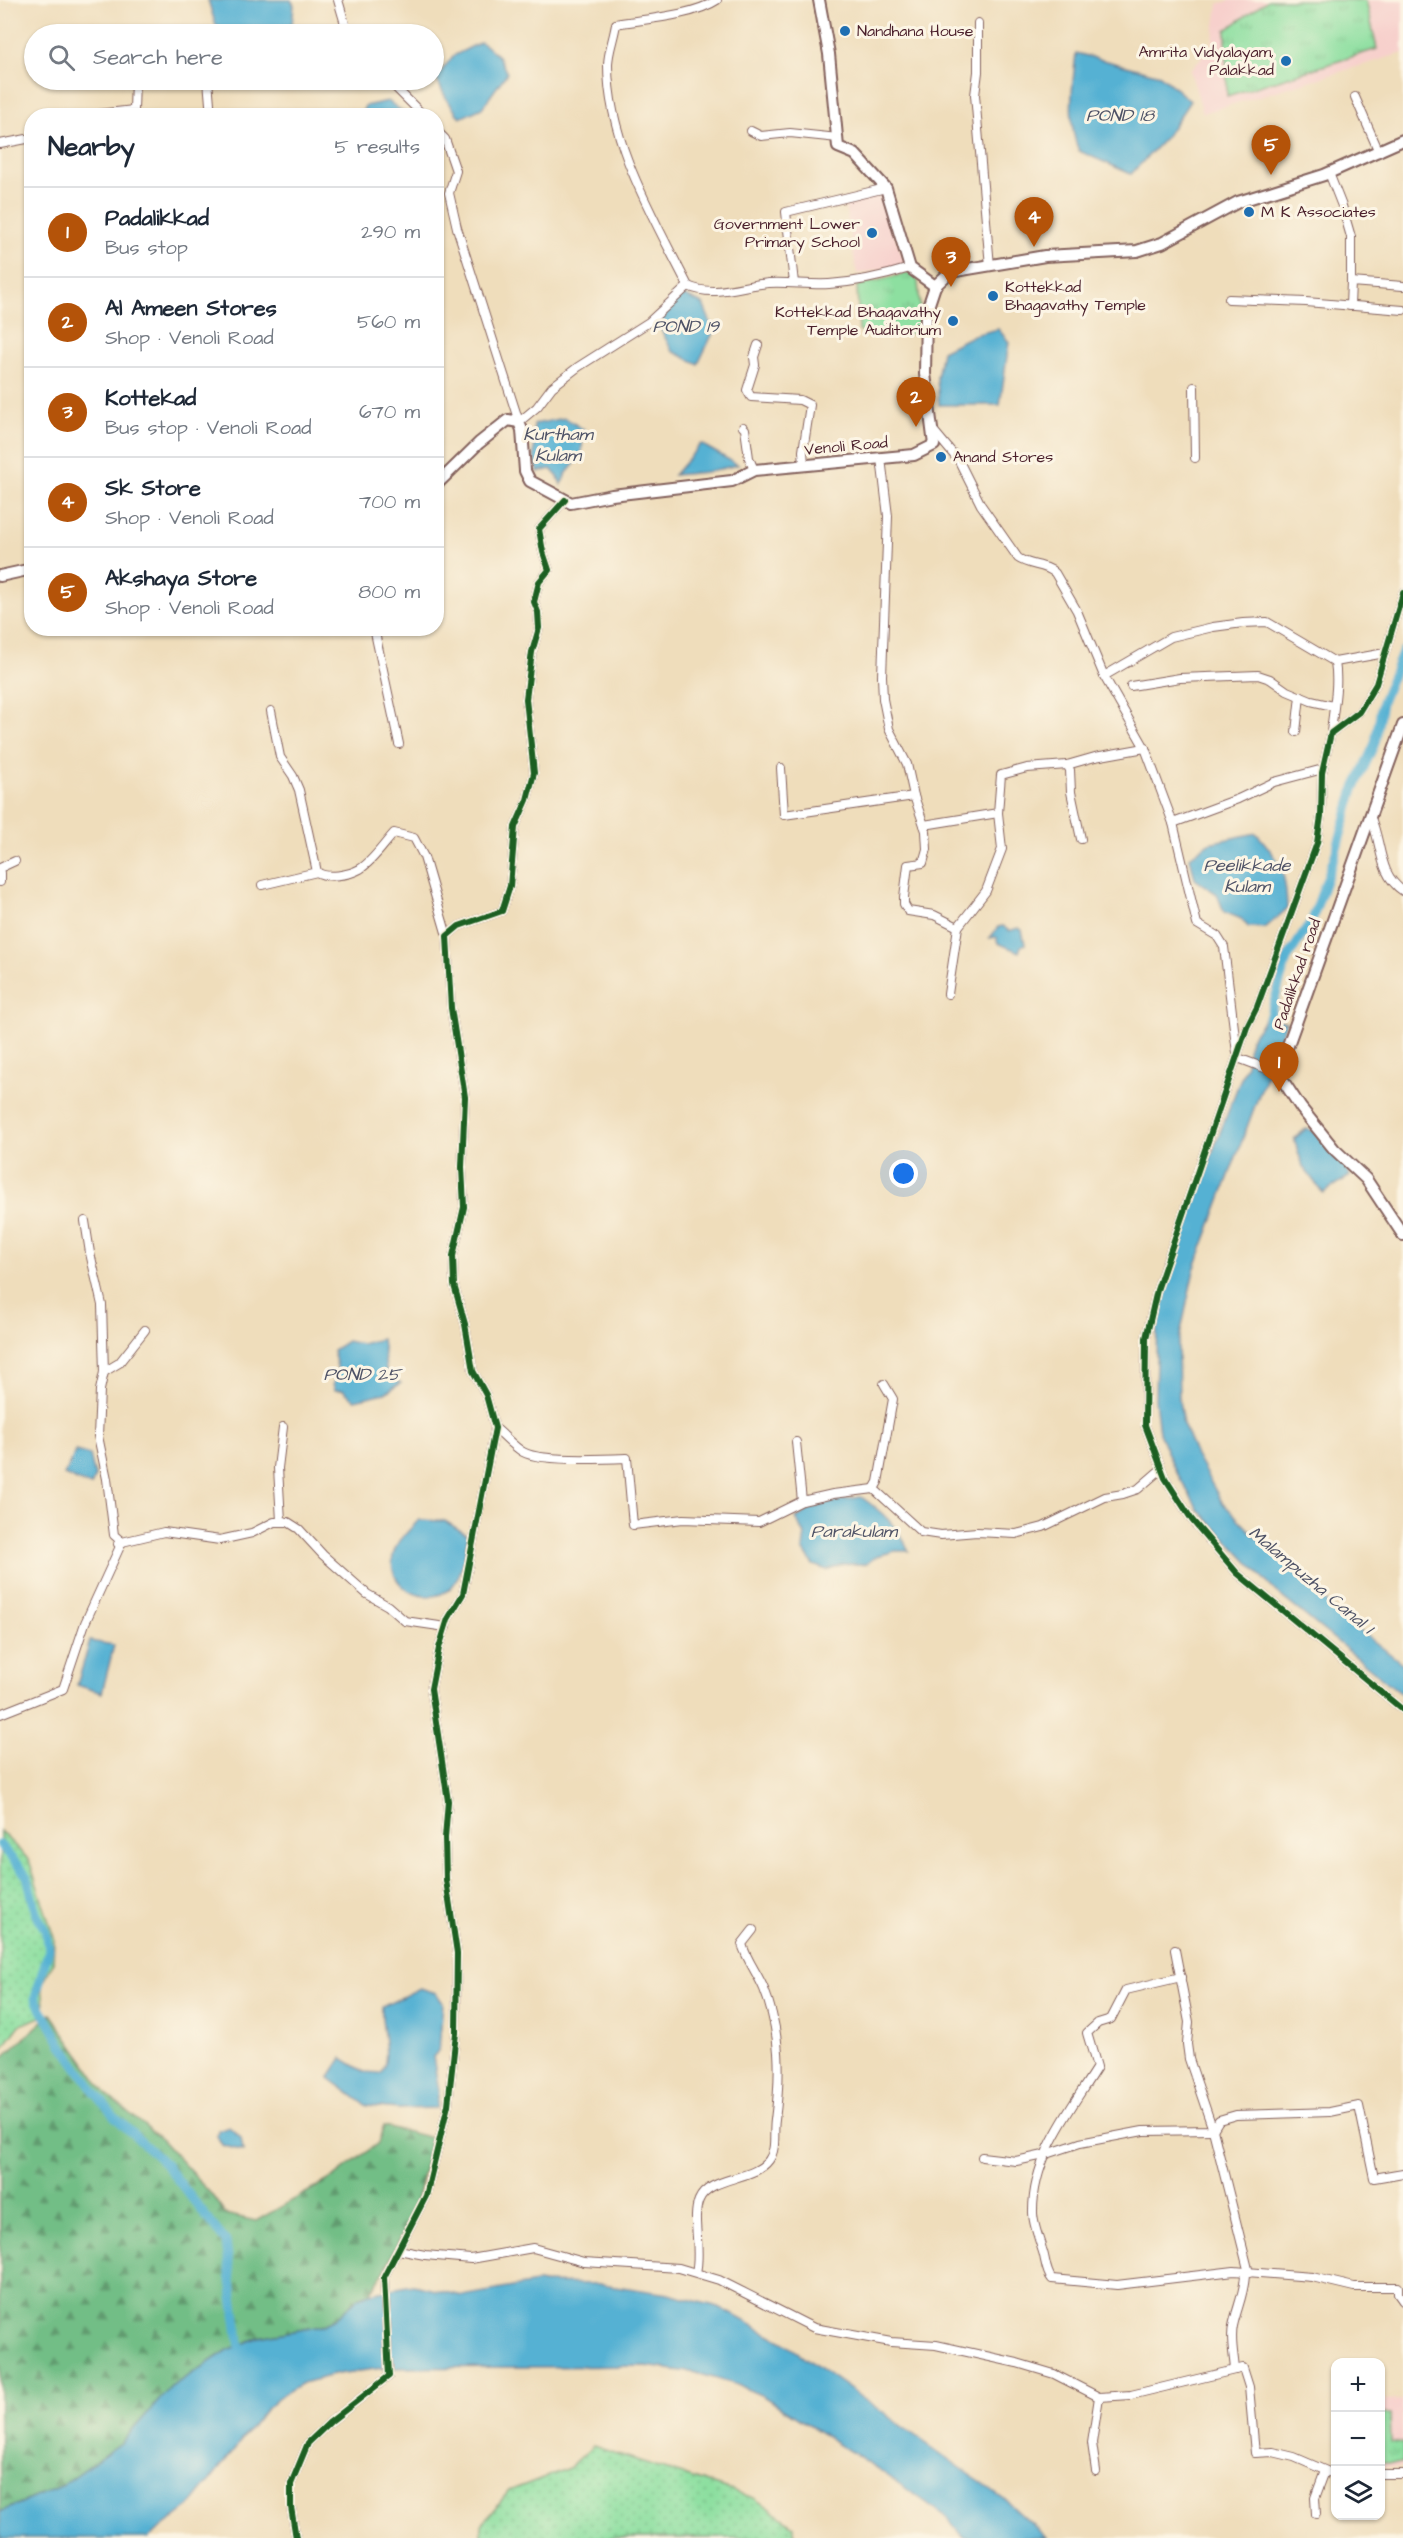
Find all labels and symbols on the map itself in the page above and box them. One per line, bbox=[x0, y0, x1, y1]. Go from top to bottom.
place label: Nandhana House bbox=[857, 20, 974, 42]
marker: Nandhana House bbox=[838, 24, 852, 38]
place label: Amrita Vidyalayam, Palakkad bbox=[1139, 41, 1274, 81]
marker: Amrita Vidyalayam, Palakkad bbox=[1279, 54, 1293, 68]
water label: POND 18 bbox=[1086, 103, 1155, 128]
pin: 5 bbox=[1252, 126, 1290, 175]
pin: 4 bbox=[1014, 198, 1054, 247]
place label: M K Associates bbox=[1261, 201, 1376, 223]
marker: M K Associates bbox=[1242, 205, 1256, 219]
place label: Government Lower Primary School bbox=[714, 213, 860, 254]
marker: Government Lower Primary School bbox=[865, 226, 879, 240]
pin: 3 bbox=[932, 238, 970, 287]
place label: Kottekkad Bhagavathy Temple bbox=[1005, 276, 1146, 317]
marker: Kottekkad Bhagavathy Temple bbox=[986, 289, 1000, 303]
place label: Kottekkad Bhagavathy Temple Auditorium bbox=[775, 301, 942, 341]
water label: POND 19 bbox=[653, 314, 721, 339]
marker: Kottekkad Bhagavathy Temple Auditorium bbox=[946, 314, 960, 328]
pin: 2 bbox=[896, 378, 936, 427]
water label: Kurtham Kulam bbox=[523, 422, 595, 468]
street label: Venoli Road bbox=[803, 431, 889, 461]
place label: Anand Stores bbox=[953, 446, 1053, 468]
marker: Anand Stores bbox=[934, 450, 948, 464]
water label: Peelikkade Kulam bbox=[1204, 853, 1292, 899]
street label: Padalikkad road bbox=[1268, 915, 1326, 1033]
pin: 1 bbox=[1260, 1042, 1298, 1092]
your location bbox=[889, 1159, 918, 1188]
water label: POND 25 bbox=[324, 1362, 404, 1387]
water label: Parakulam bbox=[811, 1519, 899, 1544]
water label: Malampuzha Canal 1 bbox=[1243, 1520, 1381, 1641]

